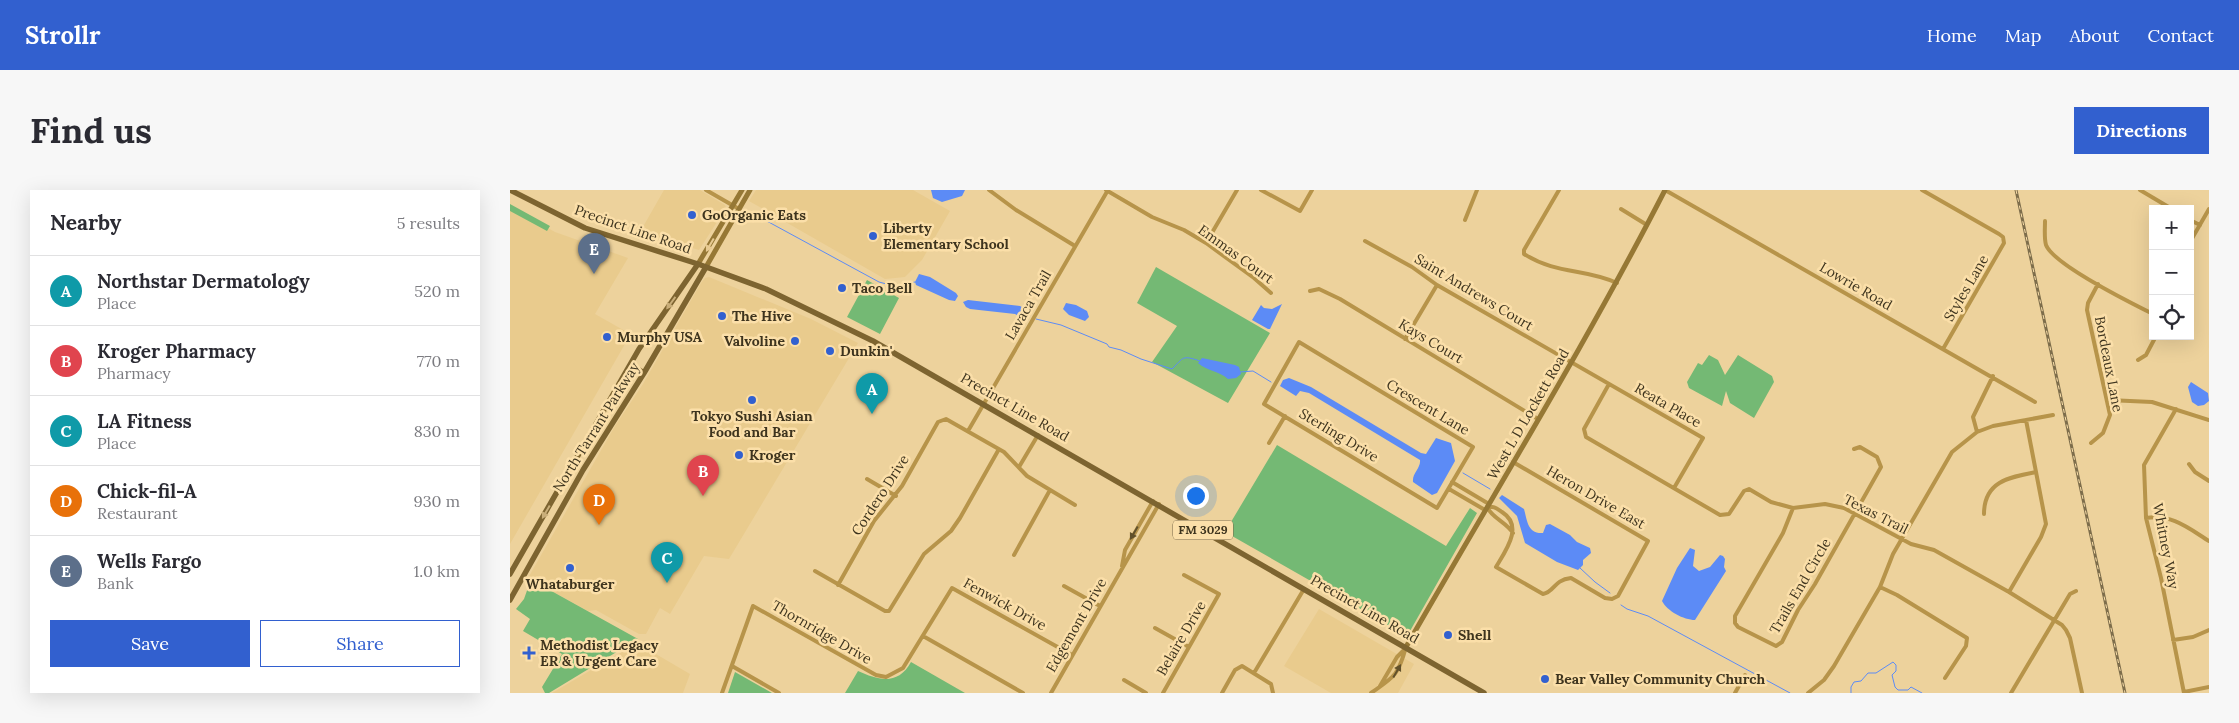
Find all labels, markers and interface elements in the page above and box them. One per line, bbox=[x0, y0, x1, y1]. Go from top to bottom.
text: Strollr bbox=[25, 20, 100, 51]
text: Home bbox=[1927, 24, 1977, 47]
text: Map bbox=[2005, 24, 2041, 47]
text: About bbox=[2069, 24, 2119, 47]
text: Contact bbox=[2147, 24, 2214, 47]
button: Directions bbox=[2074, 107, 2209, 154]
text: Find us bbox=[30, 108, 152, 153]
street label: Precinct Line Road bbox=[572, 201, 694, 257]
map controls bbox=[2149, 205, 2194, 340]
button: + bbox=[2149, 205, 2194, 250]
place label: GoOrganic Eats bbox=[702, 206, 806, 224]
text: Nearby bbox=[50, 209, 121, 236]
marker: GoOrganic Eats bbox=[686, 209, 698, 221]
text: 5 results bbox=[397, 213, 460, 233]
place label: Liberty Elementary School bbox=[883, 219, 1009, 253]
street label: Emmas Court bbox=[1195, 221, 1278, 288]
marker: Liberty Elementary School bbox=[867, 230, 879, 242]
pin: E bbox=[578, 233, 610, 274]
one-way arrow bbox=[706, 237, 714, 252]
street label: Saint Andrews Court bbox=[1412, 250, 1537, 335]
button: − bbox=[2149, 250, 2194, 295]
street label: Styles Lane bbox=[1940, 251, 1992, 325]
street label: Lowrie Road bbox=[1816, 258, 1896, 314]
street label: Lavaca Trail bbox=[1001, 267, 1055, 343]
text: Northstar Dermatology bbox=[97, 269, 310, 293]
place label: Taco Bell bbox=[852, 279, 913, 297]
text: A bbox=[61, 281, 71, 301]
text: 520 m bbox=[414, 281, 460, 301]
marker: Taco Bell bbox=[836, 282, 848, 294]
text: Place bbox=[97, 293, 136, 313]
button: locate bbox=[2149, 295, 2194, 340]
one-way arrow bbox=[666, 296, 676, 310]
place label: The Hive bbox=[732, 307, 792, 325]
marker: The Hive bbox=[716, 310, 728, 322]
street label: Kays Court bbox=[1395, 315, 1467, 368]
street label: Bordeaux Lane bbox=[2091, 315, 2127, 414]
place label: Murphy USA bbox=[617, 328, 703, 346]
marker: Murphy USA bbox=[601, 331, 613, 343]
place label: Valvoline bbox=[724, 332, 785, 350]
marker: Valvoline bbox=[789, 335, 801, 347]
text: Kroger Pharmacy bbox=[97, 339, 256, 363]
place label: Dunkin' bbox=[840, 342, 893, 360]
marker: Dunkin' bbox=[824, 345, 836, 357]
street label: West L D Lockett Road bbox=[1483, 345, 1573, 483]
text: B bbox=[61, 351, 71, 371]
text: 770 m bbox=[417, 351, 460, 371]
street label: North Tarrant Parkway bbox=[549, 358, 644, 495]
text: Pharmacy bbox=[97, 363, 171, 383]
street label: Precinct Line Road bbox=[957, 369, 1073, 445]
pin: A bbox=[856, 373, 888, 414]
street label: Crescent Lane bbox=[1383, 375, 1473, 439]
street label: Reata Place bbox=[1631, 379, 1705, 432]
marker: Tokyo Sushi Asian Food and Bar bbox=[746, 394, 758, 406]
street label: Sterling Drive bbox=[1296, 404, 1382, 466]
place label: Tokyo Sushi Asian Food and Bar bbox=[691, 407, 813, 441]
text: LA Fitness bbox=[97, 409, 192, 433]
text: C bbox=[60, 421, 72, 441]
text: 830 m bbox=[414, 421, 460, 441]
text: Place bbox=[97, 433, 136, 453]
place label: Kroger bbox=[749, 446, 796, 464]
marker: Kroger bbox=[733, 449, 745, 461]
street label: Cordero Drive bbox=[847, 451, 913, 539]
pin: B bbox=[687, 455, 719, 496]
street label: Heron Drive East bbox=[1543, 461, 1649, 533]
text: Chick-fil-A bbox=[97, 479, 197, 503]
your location bbox=[1183, 483, 1209, 509]
pin: D bbox=[583, 484, 615, 525]
street label: Texas Trail bbox=[1841, 490, 1912, 538]
text: D bbox=[60, 491, 72, 511]
text: 930 m bbox=[413, 491, 460, 511]
street label: Whitney Way bbox=[2149, 502, 2183, 591]
text: Restaurant bbox=[97, 503, 178, 523]
one-way arrow bbox=[541, 505, 550, 518]
road number: FM 3029 bbox=[1173, 520, 1233, 540]
one-way arrow bbox=[1130, 527, 1139, 540]
street label: Trails End Circle bbox=[1765, 535, 1835, 637]
pin: C bbox=[651, 542, 683, 583]
text: Wells Fargo bbox=[97, 549, 202, 573]
text: E bbox=[61, 561, 71, 581]
text: 1.0 km bbox=[413, 561, 460, 581]
marker: Whataburger bbox=[564, 562, 576, 574]
street label: Precinct Line Road bbox=[1307, 571, 1423, 647]
text: Bank bbox=[97, 573, 134, 593]
street label: Fenwick Drive bbox=[960, 574, 1050, 634]
street label: Edgemont Drive bbox=[1042, 574, 1110, 675]
place label: Whataburger bbox=[526, 575, 615, 593]
street label: Thornridge Drive bbox=[769, 596, 876, 668]
street label: Belaire Drive bbox=[1152, 597, 1210, 679]
button: Save bbox=[50, 620, 250, 667]
button: Share bbox=[260, 620, 460, 667]
place label: Shell bbox=[1458, 626, 1492, 644]
marker: Shell bbox=[1442, 629, 1454, 641]
place label: Methodist Legacy ER & Urgent Care bbox=[540, 636, 659, 670]
marker: Methodist Legacy ER & Urgent Care bbox=[522, 646, 536, 660]
one-way arrow bbox=[1392, 665, 1401, 678]
place label: Bear Valley Community Church bbox=[1555, 670, 1766, 688]
marker: Bear Valley Community Church bbox=[1539, 673, 1551, 685]

